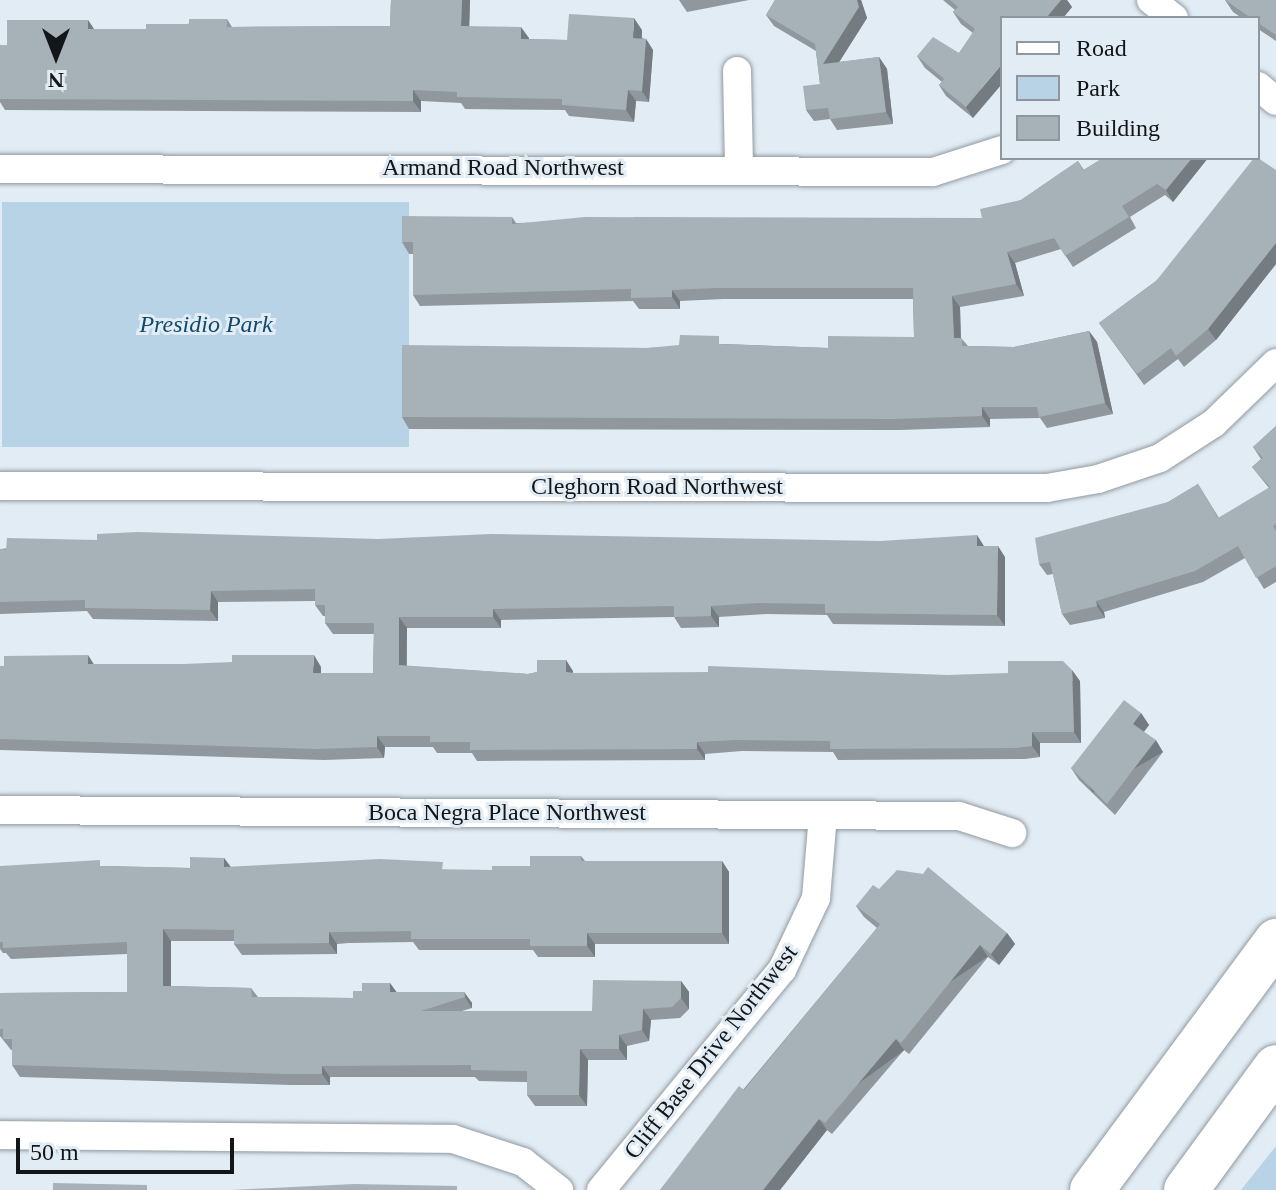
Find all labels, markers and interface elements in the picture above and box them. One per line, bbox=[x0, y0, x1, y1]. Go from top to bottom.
north arrow bbox=[16, 16, 96, 96]
legend bbox=[1000, 16, 1260, 160]
text: Road bbox=[1076, 35, 1127, 61]
text: N bbox=[48, 68, 64, 93]
text: Park bbox=[1076, 75, 1120, 101]
text: Building bbox=[1076, 115, 1160, 141]
street label: Armand Road Northwest bbox=[382, 154, 624, 182]
park label: Presidio Park bbox=[139, 311, 273, 339]
street label: Cleghorn Road Northwest bbox=[531, 473, 783, 501]
street label: Boca Negra Place Northwest bbox=[368, 799, 646, 827]
street label: Cliff Base Drive Northwest bbox=[618, 939, 804, 1165]
scale bar bbox=[20, 1122, 238, 1172]
text: 50 m bbox=[30, 1139, 79, 1165]

